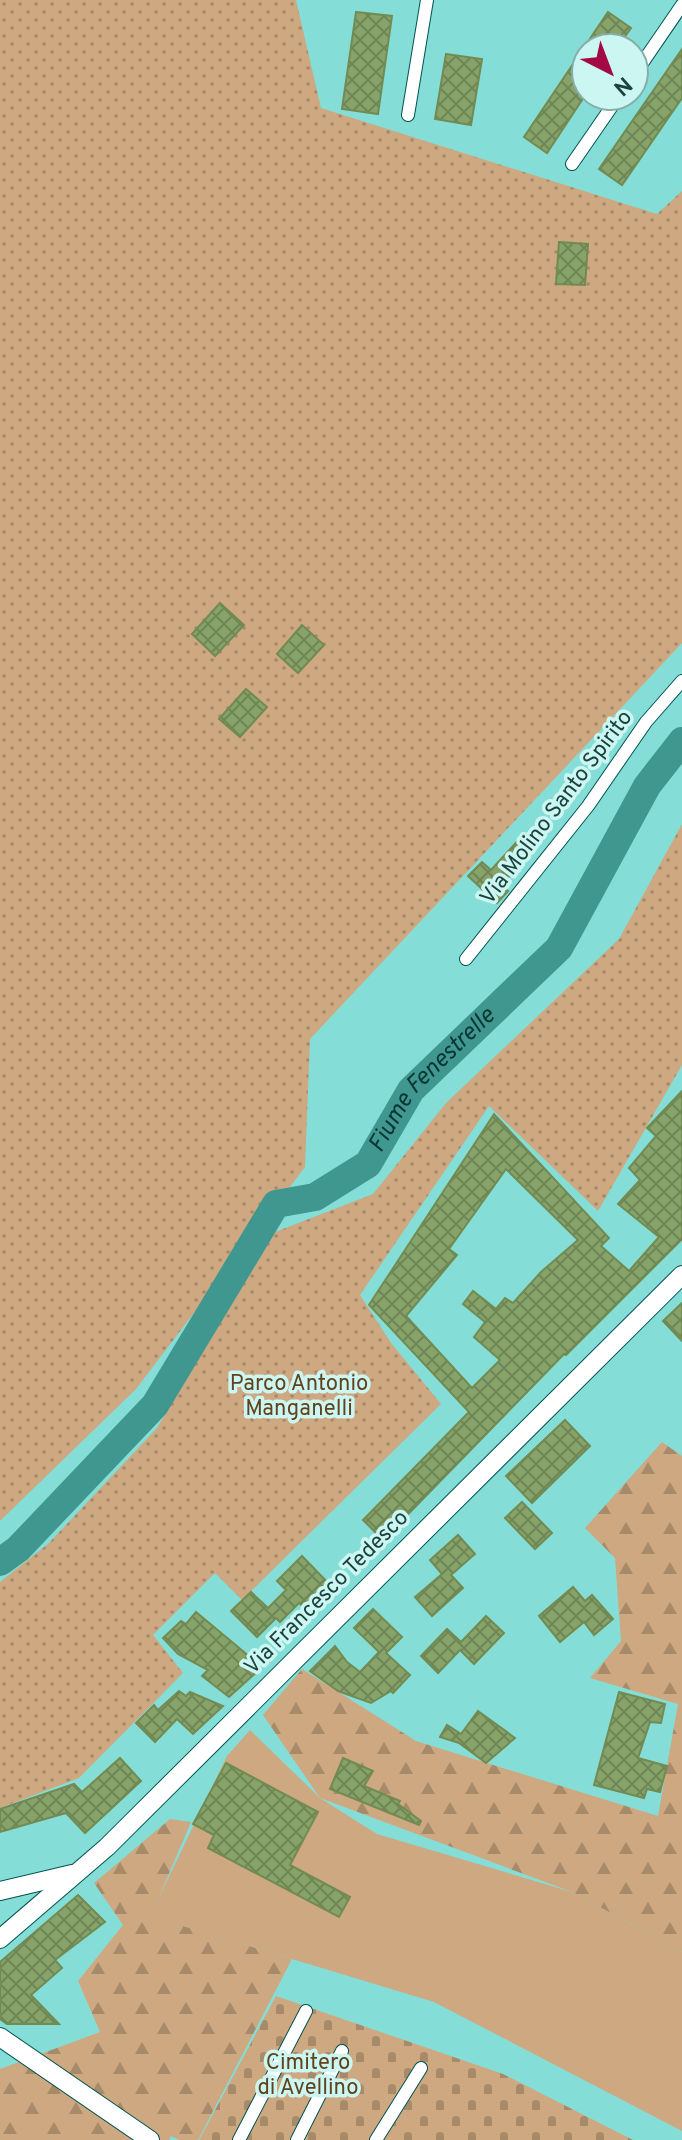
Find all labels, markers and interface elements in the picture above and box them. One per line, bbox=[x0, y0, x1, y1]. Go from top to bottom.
north arrow bbox=[570, 32, 650, 112]
text: N bbox=[607, 70, 637, 100]
street label: Via Molino Santo Spirito bbox=[475, 705, 639, 911]
water label: Fiume Fenestrelle bbox=[363, 1001, 503, 1158]
park label: Parco Antonio Manganelli bbox=[230, 1371, 368, 1423]
street label: Via Francesco Tedesco bbox=[239, 1505, 415, 1681]
park label: Cimitero di Avellino bbox=[257, 2050, 359, 2102]

